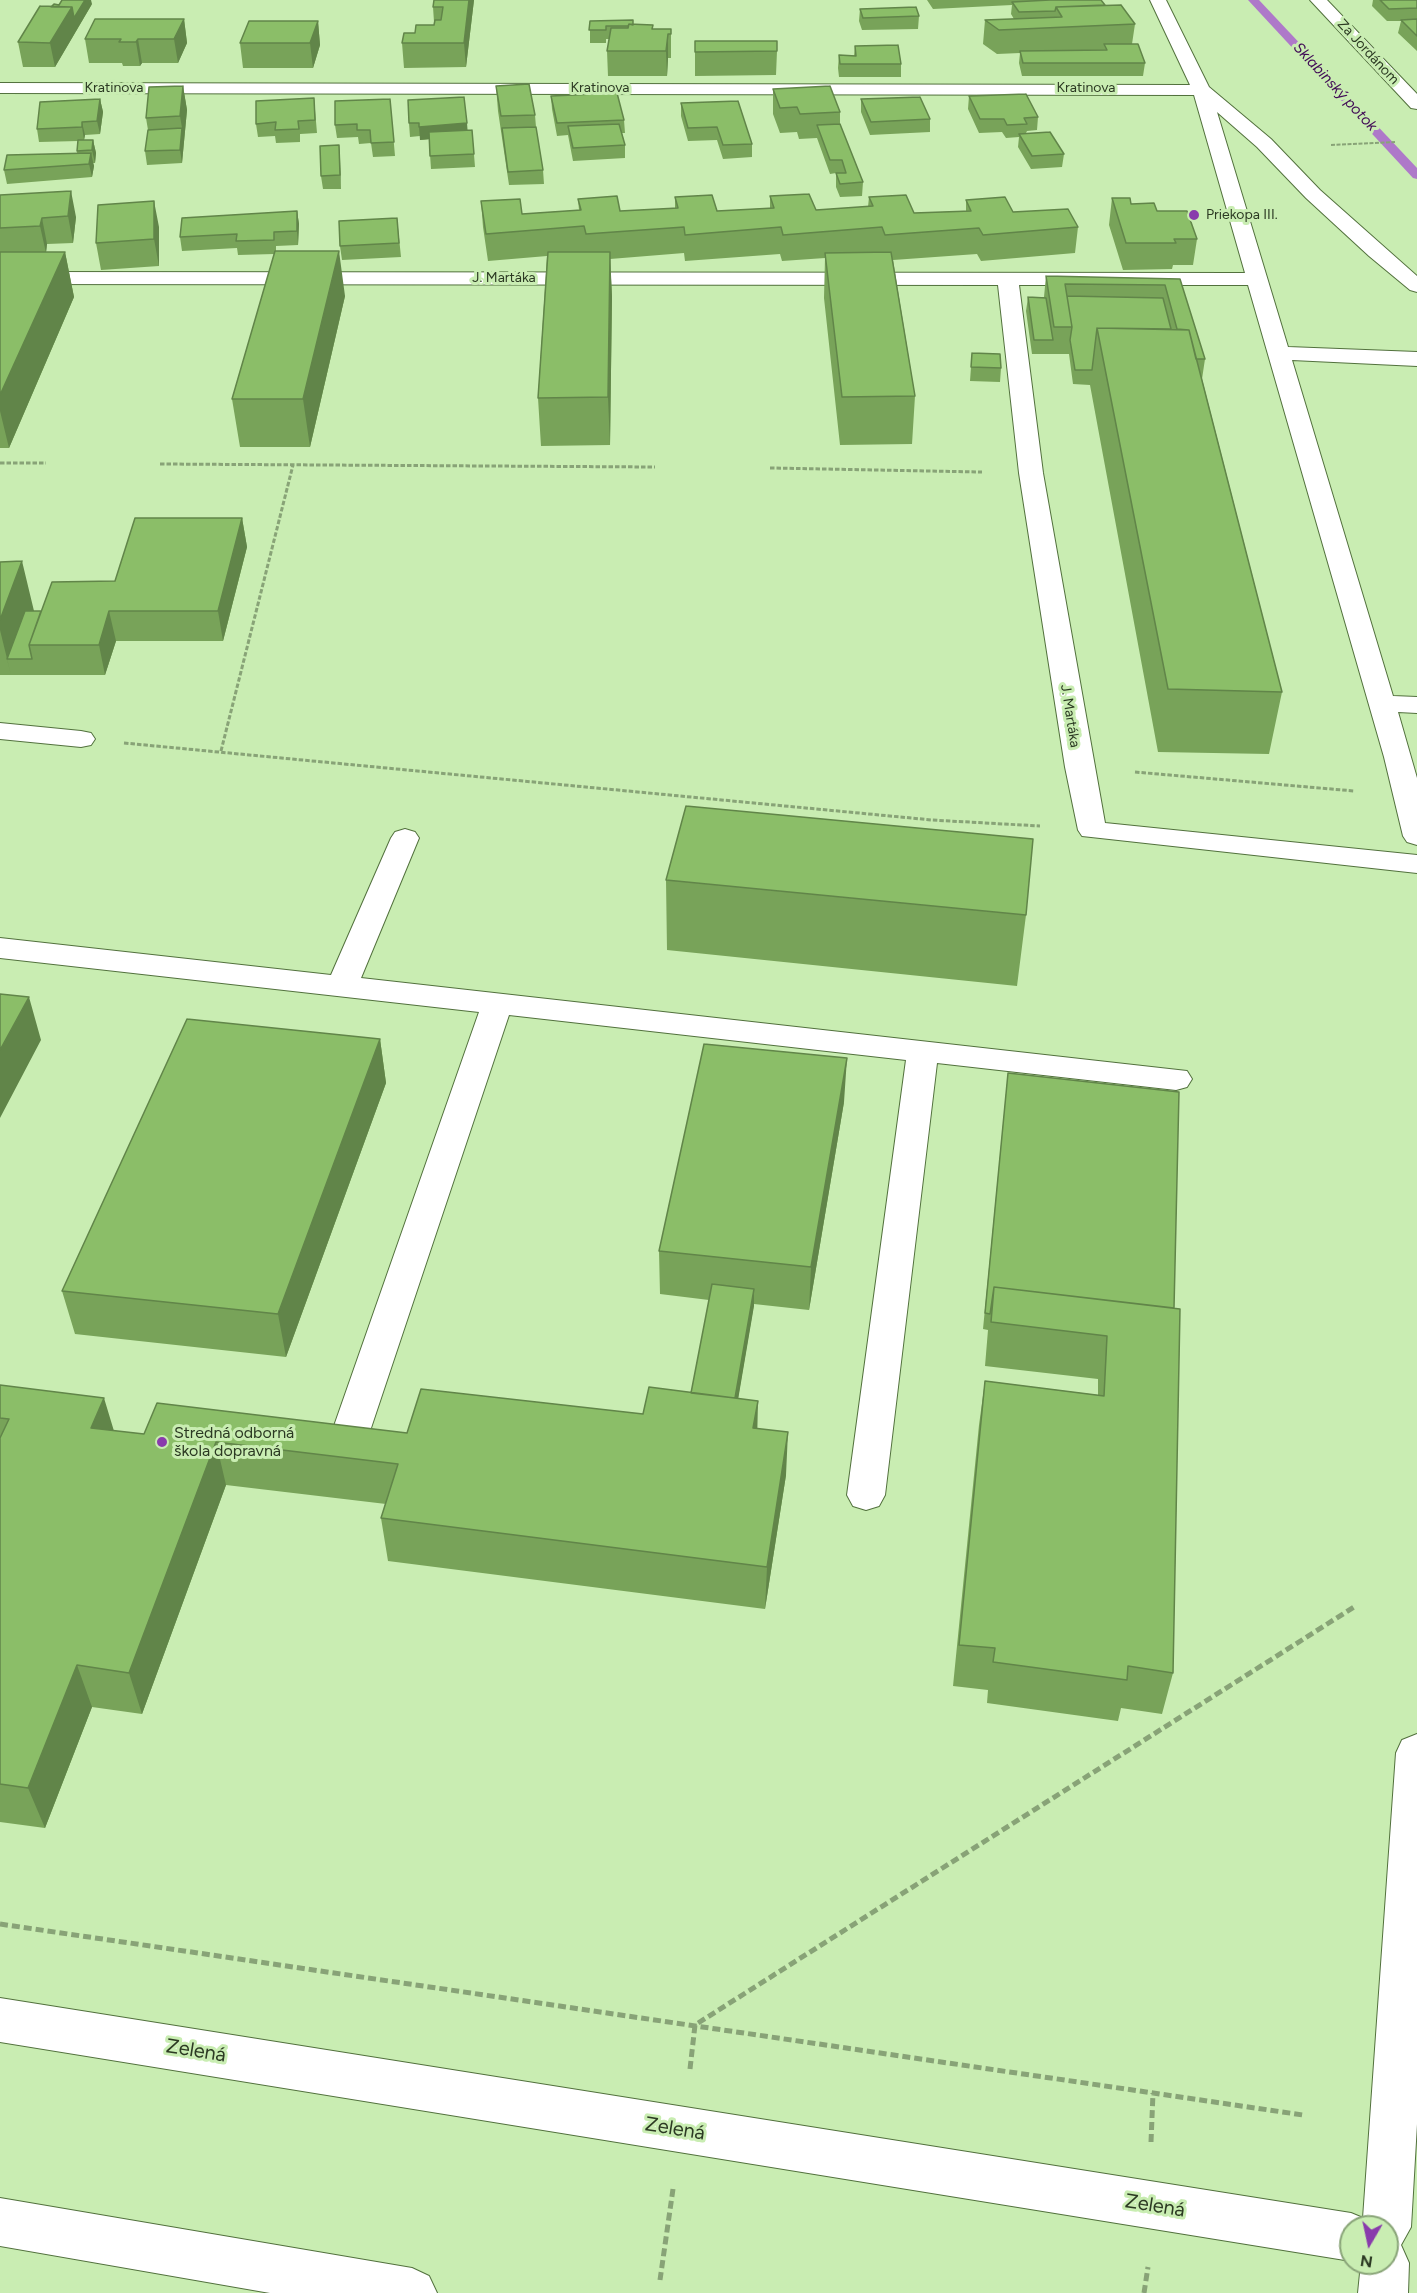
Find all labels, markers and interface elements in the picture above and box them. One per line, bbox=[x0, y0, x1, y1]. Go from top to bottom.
street label: Za Jordánom bbox=[1334, 16, 1402, 88]
water label: Sklabinský potok bbox=[1289, 39, 1381, 135]
street label: Kratinova bbox=[85, 80, 143, 96]
street label: Kratinova bbox=[571, 80, 629, 96]
street label: Kratinova bbox=[1057, 80, 1115, 96]
place label: Priekopa III. bbox=[1206, 207, 1278, 223]
marker: Priekopa III. bbox=[1187, 208, 1201, 222]
street label: J. Martáka bbox=[472, 270, 536, 286]
street label: J. Martáka bbox=[1057, 683, 1083, 749]
place label: Stredná odborná škola dopravná bbox=[174, 1423, 294, 1461]
marker: Stredná odborná škola dopravná bbox=[155, 1435, 169, 1449]
street label: Zelená bbox=[164, 2034, 228, 2068]
street label: Zelená bbox=[643, 2112, 707, 2146]
street label: Zelená bbox=[1123, 2189, 1187, 2223]
north arrow bbox=[1339, 2215, 1399, 2275]
text: N bbox=[1359, 2251, 1374, 2272]

